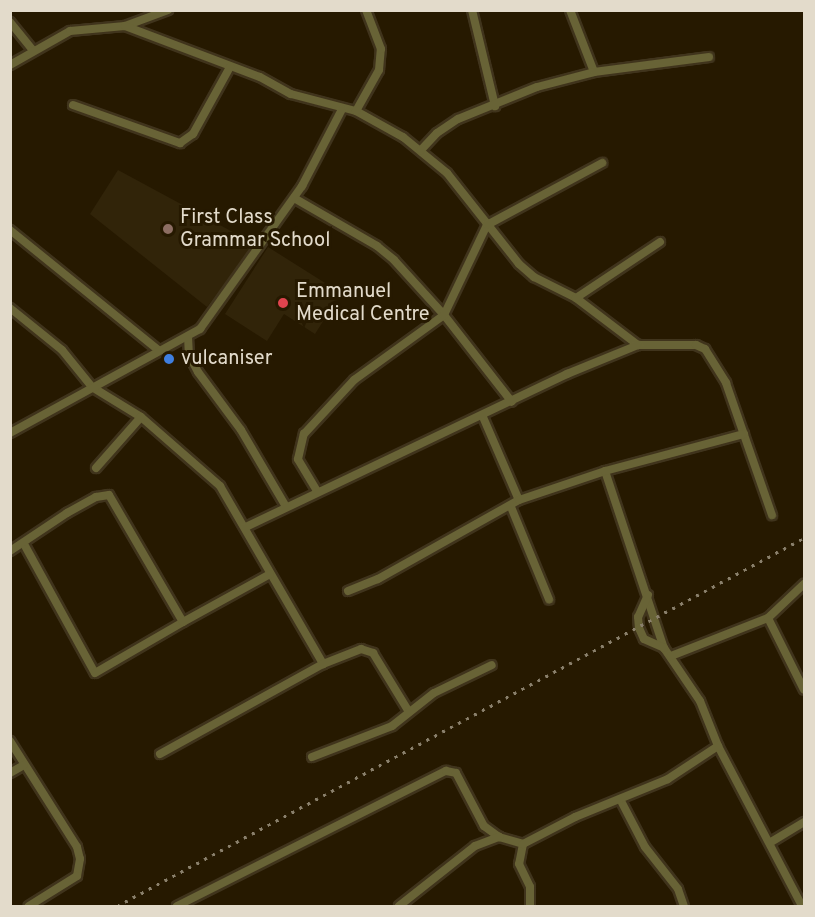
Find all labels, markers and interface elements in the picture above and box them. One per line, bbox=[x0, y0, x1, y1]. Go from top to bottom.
place label: First Class Grammar School bbox=[180, 206, 330, 253]
marker: First Class Grammar School bbox=[161, 222, 175, 236]
place label: Emmanuel Medical Centre bbox=[296, 280, 430, 327]
marker: Emmanuel Medical Centre bbox=[274, 294, 292, 312]
place label: vulcaniser bbox=[181, 347, 273, 371]
marker: vulcaniser bbox=[162, 352, 176, 366]

